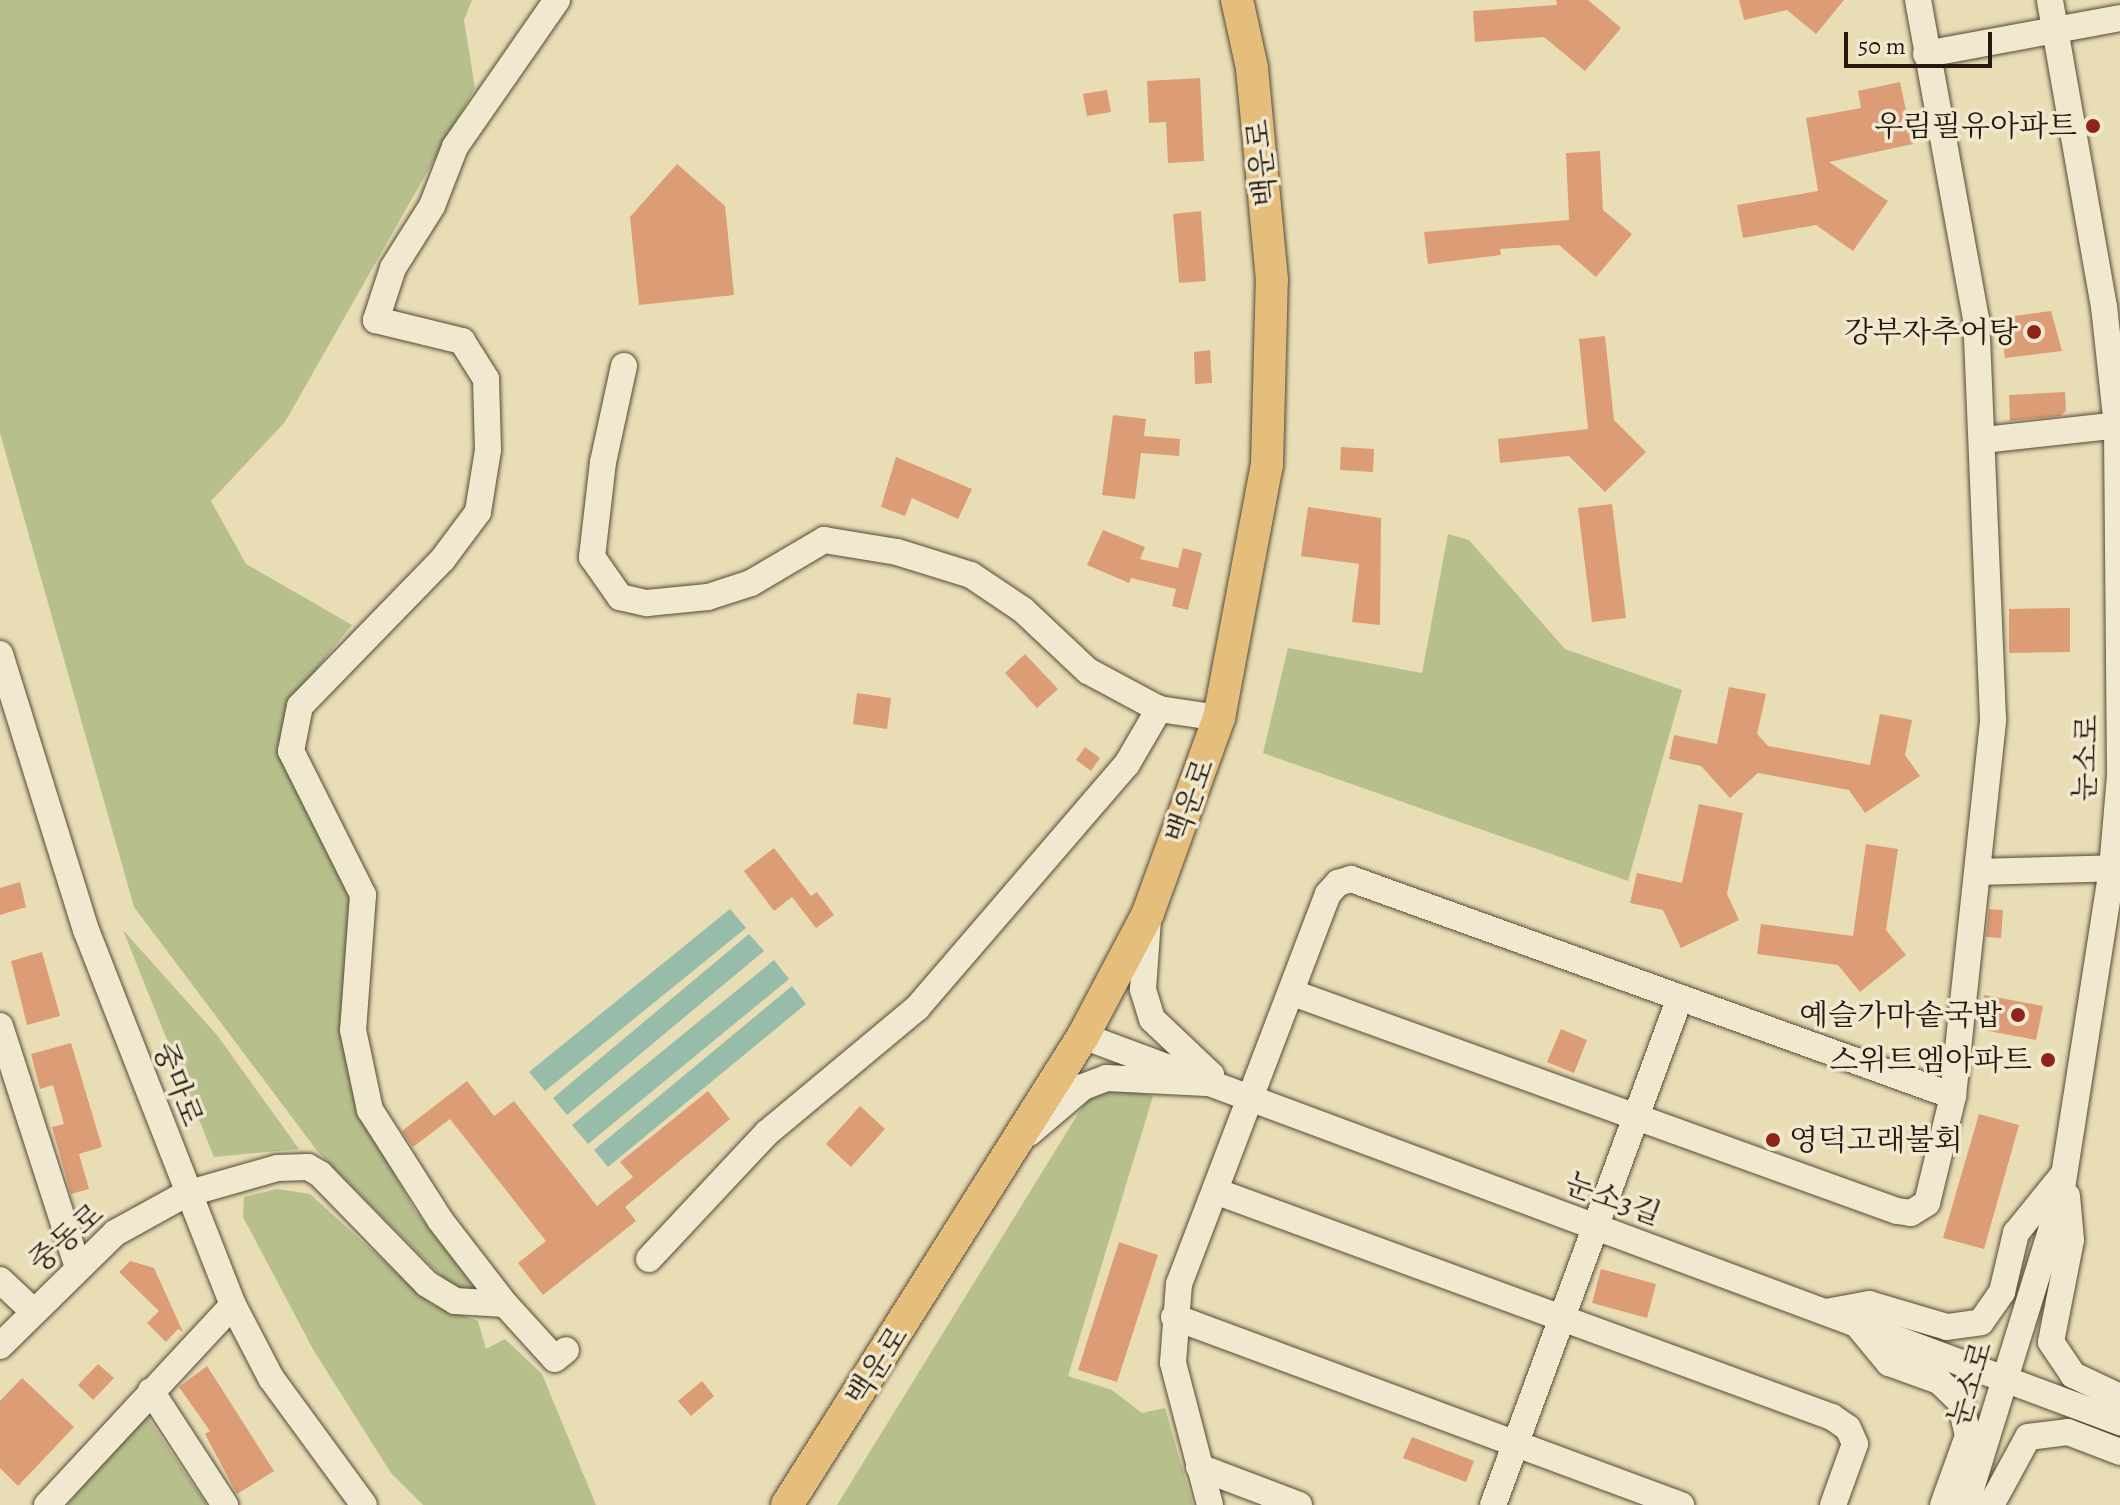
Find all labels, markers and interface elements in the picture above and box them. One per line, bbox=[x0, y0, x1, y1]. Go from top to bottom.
scale bar bbox=[1848, 16, 1996, 66]
text: 50 m bbox=[1858, 30, 1906, 62]
place label: 우림필유아파트 bbox=[1874, 108, 2077, 144]
marker: 우림필유아파트 bbox=[2084, 117, 2102, 135]
street label: 백운로 bbox=[1240, 118, 1284, 208]
place label: 강부자추어탕 bbox=[1844, 314, 2018, 350]
marker: 강부자추어탕 bbox=[2025, 323, 2043, 341]
street label: 눈소로 bbox=[2066, 714, 2106, 802]
street label: 백운로 bbox=[1158, 754, 1222, 848]
place label: 예슬가마솥국밥 bbox=[1799, 997, 2002, 1033]
marker: 예슬가마솥국밥 bbox=[2009, 1006, 2027, 1024]
street label: 중마로 bbox=[146, 1037, 210, 1131]
place label: 스위트엠아파트 bbox=[1829, 1042, 2032, 1078]
marker: 스위트엠아파트 bbox=[2039, 1051, 2057, 1069]
place label: 영덕고래불회 bbox=[1789, 1122, 1963, 1158]
marker: 영덕고래불회 bbox=[1764, 1131, 1782, 1149]
street label: 눈소3길 bbox=[1560, 1165, 1666, 1233]
street label: 중동로 bbox=[21, 1196, 111, 1280]
street label: 백운로 bbox=[838, 1320, 916, 1412]
street label: 눈소로 bbox=[1940, 1337, 2000, 1431]

